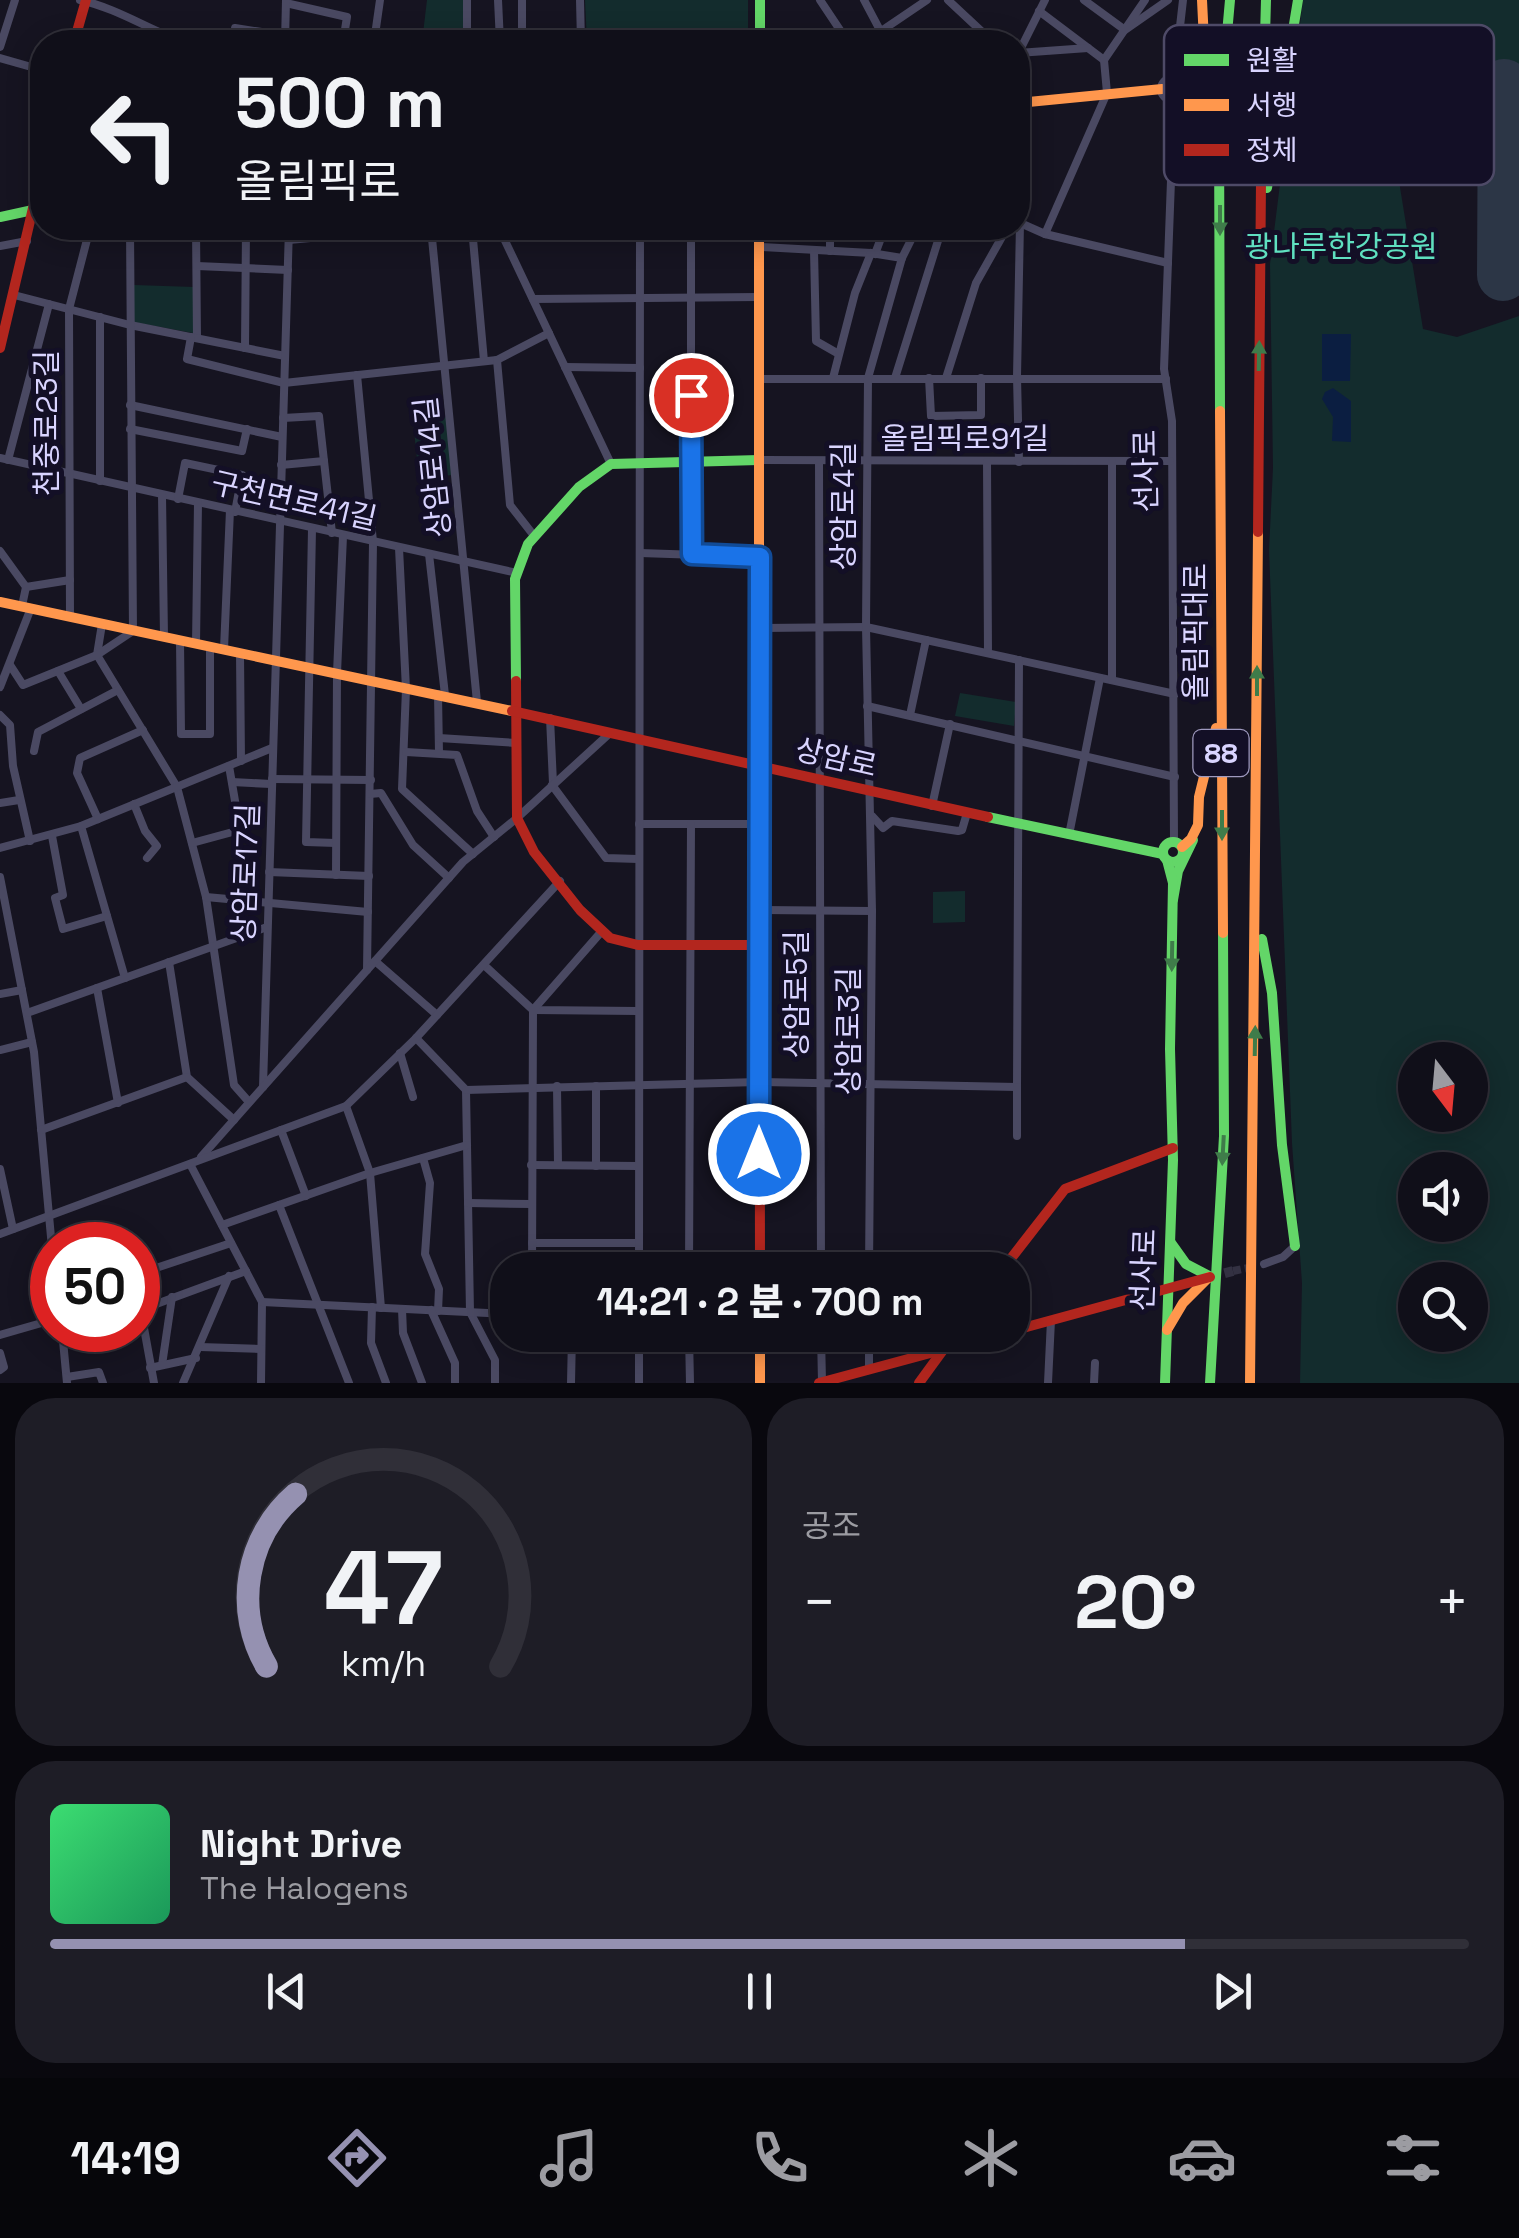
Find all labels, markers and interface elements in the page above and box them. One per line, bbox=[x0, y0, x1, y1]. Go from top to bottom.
legend bbox=[1164, 25, 1494, 185]
text: 원활 bbox=[1246, 42, 1298, 78]
text: 500 m bbox=[235, 58, 445, 147]
icon: left bbox=[70, 70, 200, 200]
text: 서행 bbox=[1246, 87, 1298, 123]
text: 정체 bbox=[1246, 132, 1298, 168]
text: 올림픽로 bbox=[235, 153, 401, 210]
one-way arrow bbox=[1212, 205, 1228, 237]
park label: 광나루한강공원 bbox=[1244, 227, 1438, 266]
one-way arrow bbox=[1251, 339, 1267, 371]
street label: 천중로23길 bbox=[27, 350, 66, 496]
pin bbox=[649, 353, 734, 438]
icon: arrive bbox=[664, 368, 719, 423]
street label: 상암로14길 bbox=[406, 395, 459, 540]
street label: 올림픽로91길 bbox=[881, 419, 1049, 458]
street label: 선사로 bbox=[1125, 429, 1166, 513]
street label: 상암로4길 bbox=[824, 441, 863, 571]
street label: 구천면로41길 bbox=[208, 463, 381, 538]
street label: 올림픽대로 bbox=[1176, 563, 1215, 701]
one-way arrow bbox=[1249, 664, 1265, 696]
street label: 상암로 bbox=[791, 729, 881, 786]
road number: 88 bbox=[1194, 730, 1248, 776]
street label: 상암로17길 bbox=[224, 802, 267, 944]
one-way arrow bbox=[1214, 810, 1230, 842]
street label: 상암로5길 bbox=[777, 930, 816, 1058]
one-way arrow bbox=[1163, 941, 1179, 973]
street label: 상암로3길 bbox=[829, 967, 868, 1095]
one-way arrow bbox=[1247, 1024, 1263, 1056]
north arrow bbox=[1398, 1042, 1488, 1132]
map controls bbox=[1398, 1042, 1488, 1352]
position arrow bbox=[707, 1102, 811, 1206]
one-way arrow bbox=[1215, 1135, 1231, 1167]
button: sound bbox=[1398, 1152, 1488, 1242]
speed limit sign: 50 bbox=[30, 1222, 160, 1352]
street label: 선사로 bbox=[1123, 1228, 1164, 1312]
button: search bbox=[1398, 1262, 1488, 1352]
text: 14:21 · 2 분 · 700 m bbox=[596, 1278, 924, 1326]
text: 공조 bbox=[802, 1506, 861, 1546]
text: 47 bbox=[324, 1522, 443, 1654]
text: 20° bbox=[1074, 1554, 1197, 1650]
text: − bbox=[802, 1567, 836, 1637]
text: + bbox=[1435, 1567, 1469, 1637]
text: km/h bbox=[341, 1641, 426, 1686]
text: Night Drive bbox=[200, 1820, 402, 1868]
text: The Halogens bbox=[200, 1868, 409, 1908]
icon: previous bbox=[259, 1964, 314, 2019]
icon: pause bbox=[732, 1964, 787, 2019]
icon: next bbox=[1205, 1964, 1260, 2019]
icon: directions bbox=[322, 2123, 392, 2193]
icon: music bbox=[534, 2123, 604, 2193]
icon: phone bbox=[745, 2123, 815, 2193]
icon: climate bbox=[956, 2123, 1026, 2193]
icon: car bbox=[1167, 2123, 1237, 2193]
icon: filters bbox=[1378, 2123, 1448, 2193]
text: 14:19 bbox=[71, 2130, 181, 2187]

